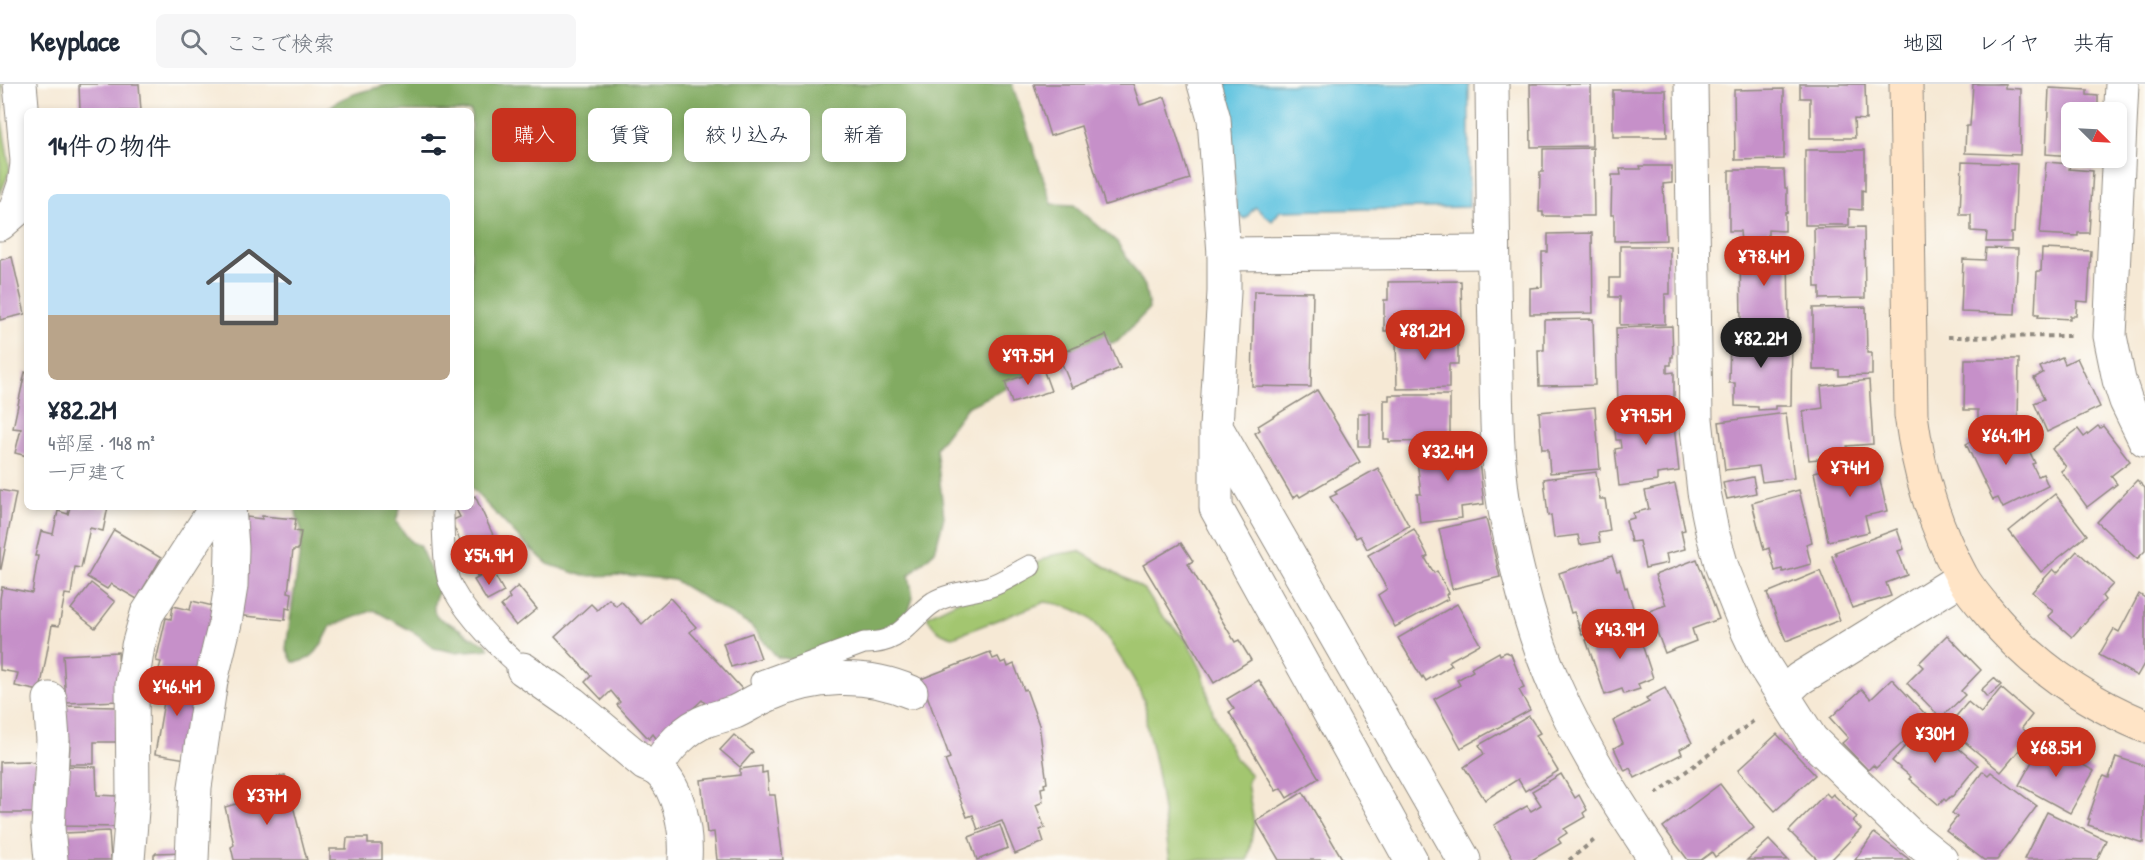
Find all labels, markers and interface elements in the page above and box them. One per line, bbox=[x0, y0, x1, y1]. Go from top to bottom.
search box bbox=[156, 14, 576, 68]
text: Keyplace bbox=[30, 22, 120, 60]
icon: search bbox=[177, 25, 210, 58]
text: ここで検索 bbox=[225, 28, 335, 58]
text: 地図 bbox=[1903, 28, 1945, 57]
text: レイヤ bbox=[1978, 28, 2040, 57]
text: 共有 bbox=[2073, 28, 2115, 57]
north arrow bbox=[2061, 102, 2127, 168]
map controls bbox=[2061, 102, 2127, 168]
chip: 購入 bbox=[492, 108, 576, 162]
chip: 賃貸 bbox=[588, 108, 672, 162]
chip: 絞り込み bbox=[684, 108, 810, 162]
chip: 新着 bbox=[822, 108, 906, 162]
text: 14件の物件 bbox=[48, 128, 171, 163]
icon: filters bbox=[417, 128, 450, 161]
icon: home bbox=[195, 233, 303, 341]
pin: ¥78.4M bbox=[1715, 236, 1813, 287]
text: ¥78.4M bbox=[1738, 242, 1790, 269]
pin: ¥81.2M bbox=[1376, 310, 1474, 361]
text: ¥81.2M bbox=[1400, 316, 1450, 343]
pin: ¥82.2M bbox=[1712, 318, 1810, 369]
text: ¥82.2M bbox=[1735, 324, 1787, 351]
pin: ¥97.5M bbox=[979, 335, 1077, 386]
text: ¥97.5M bbox=[1002, 341, 1054, 368]
text: ¥82.2M bbox=[48, 392, 117, 427]
pin: ¥79.5M bbox=[1597, 395, 1695, 446]
text: ¥79.5M bbox=[1620, 401, 1672, 428]
pin: ¥64.1M bbox=[1957, 415, 2055, 466]
text: ¥64.1M bbox=[1982, 421, 2030, 448]
text: 4部屋 · 148 m² bbox=[48, 429, 155, 456]
pin: ¥32.4M bbox=[1399, 431, 1497, 482]
text: ¥32.4M bbox=[1422, 437, 1474, 464]
pin: ¥74M bbox=[1814, 447, 1886, 498]
text: ¥74M bbox=[1831, 453, 1869, 480]
text: 一戸建て bbox=[48, 458, 128, 485]
pin: ¥54.9M bbox=[440, 535, 538, 586]
text: ¥54.9M bbox=[465, 541, 513, 568]
pin: ¥43.9M bbox=[1571, 609, 1669, 660]
text: ¥43.9M bbox=[1595, 615, 1645, 642]
pin: ¥46.4M bbox=[128, 666, 226, 717]
text: ¥46.4M bbox=[153, 672, 201, 699]
pin: ¥30M bbox=[1899, 713, 1971, 764]
text: ¥30M bbox=[1915, 719, 1955, 746]
pin: ¥68.5M bbox=[2007, 727, 2105, 778]
text: ¥68.5M bbox=[2031, 733, 2081, 760]
pin: ¥37M bbox=[231, 775, 303, 826]
text: ¥37M bbox=[247, 781, 287, 808]

